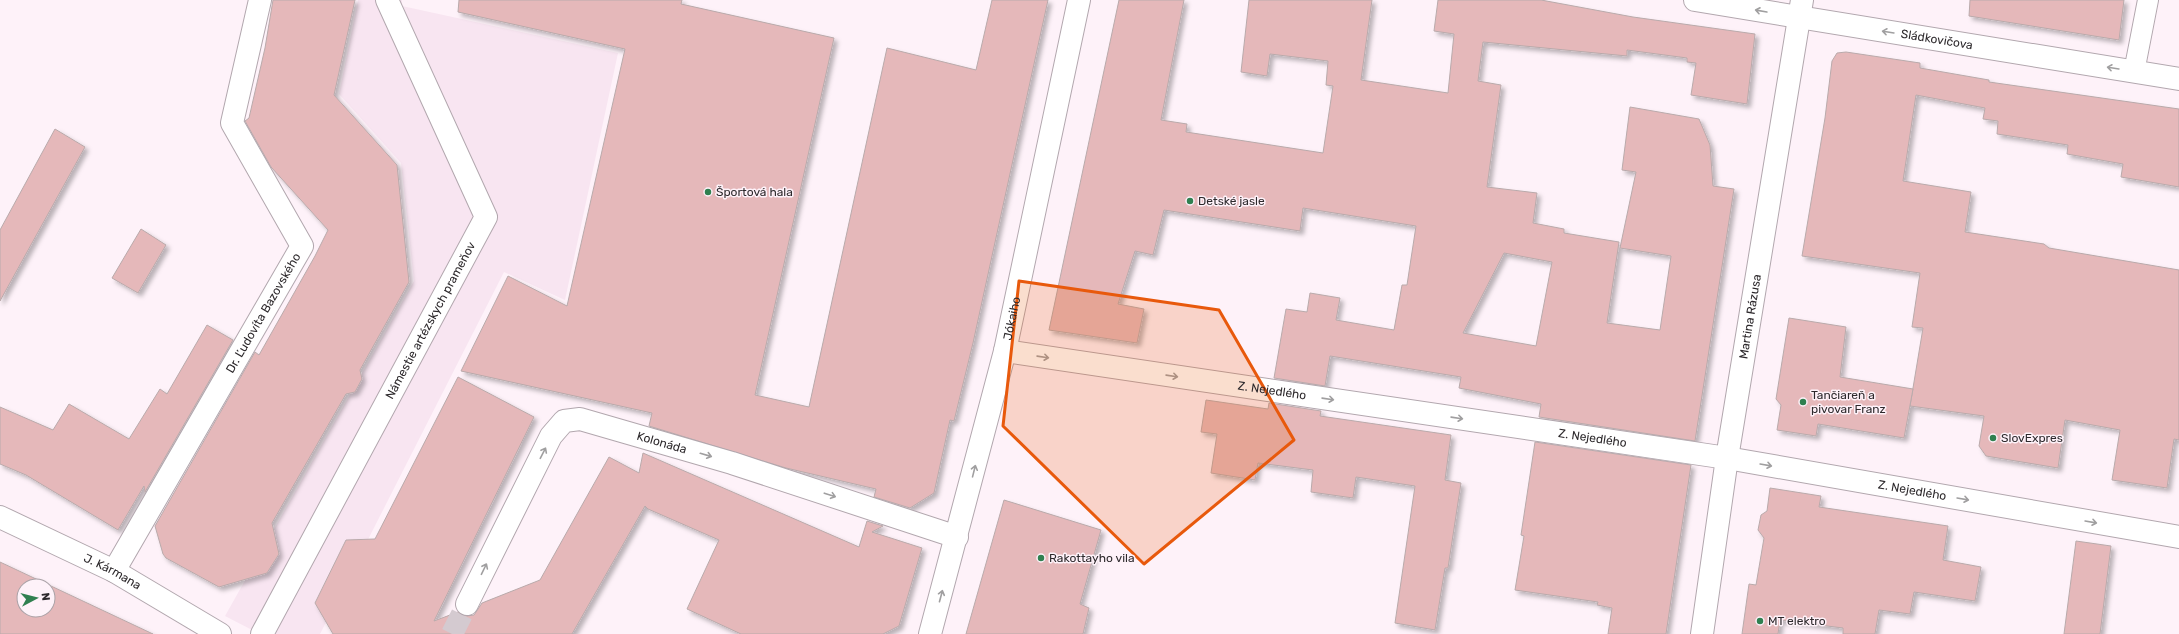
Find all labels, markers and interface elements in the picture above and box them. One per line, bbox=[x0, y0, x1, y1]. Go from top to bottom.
one-way arrow bbox=[1755, 7, 1768, 15]
street label: Sládkovičova bbox=[1900, 27, 1974, 52]
one-way arrow bbox=[1882, 28, 1895, 36]
one-way arrow bbox=[2107, 64, 2120, 72]
place label: Športová hala bbox=[716, 185, 793, 199]
marker: Športová hala bbox=[703, 187, 713, 197]
place label: Detské jasle bbox=[1198, 194, 1265, 208]
marker: Detské jasle bbox=[1185, 196, 1195, 206]
street label: Námestie artézskych prameňov bbox=[383, 239, 479, 401]
street label: Dr. Ľudovíta Bazovského bbox=[223, 250, 303, 376]
street label: Martina Rázusa bbox=[1736, 273, 1764, 360]
street label: Jókaiho bbox=[1000, 295, 1023, 342]
one-way arrow bbox=[1036, 353, 1049, 361]
one-way arrow bbox=[1165, 372, 1178, 380]
street label: Z. Nejedlého bbox=[1237, 379, 1307, 403]
place label: Tančiareň a pivovar Franz bbox=[1811, 388, 1886, 416]
one-way arrow bbox=[1321, 395, 1334, 403]
marker: Tančiareň a pivovar Franz bbox=[1798, 397, 1808, 407]
one-way arrow bbox=[1450, 414, 1463, 422]
street label: Z. Nejedlého bbox=[1557, 426, 1628, 450]
street label: Kolonáda bbox=[635, 429, 688, 457]
place label: SlovExpres bbox=[2001, 431, 2063, 445]
marker: SlovExpres bbox=[1988, 433, 1998, 443]
one-way arrow bbox=[540, 447, 547, 459]
one-way arrow bbox=[699, 452, 712, 459]
one-way arrow bbox=[1759, 461, 1772, 469]
one-way arrow bbox=[971, 465, 978, 478]
street label: Z. Nejedlého bbox=[1877, 478, 1948, 503]
one-way arrow bbox=[823, 492, 836, 499]
one-way arrow bbox=[1956, 496, 1969, 504]
one-way arrow bbox=[2084, 518, 2097, 526]
street label: J. Kármana bbox=[82, 551, 144, 592]
place label: Rakottayho vila bbox=[1049, 551, 1135, 565]
marker: Rakottayho vila bbox=[1036, 553, 1046, 563]
one-way arrow bbox=[481, 563, 489, 575]
north arrow bbox=[16, 578, 56, 618]
one-way arrow bbox=[938, 590, 945, 603]
text: N bbox=[38, 592, 52, 602]
place label: MT elektro bbox=[1768, 614, 1826, 628]
marker: MT elektro bbox=[1755, 616, 1765, 626]

